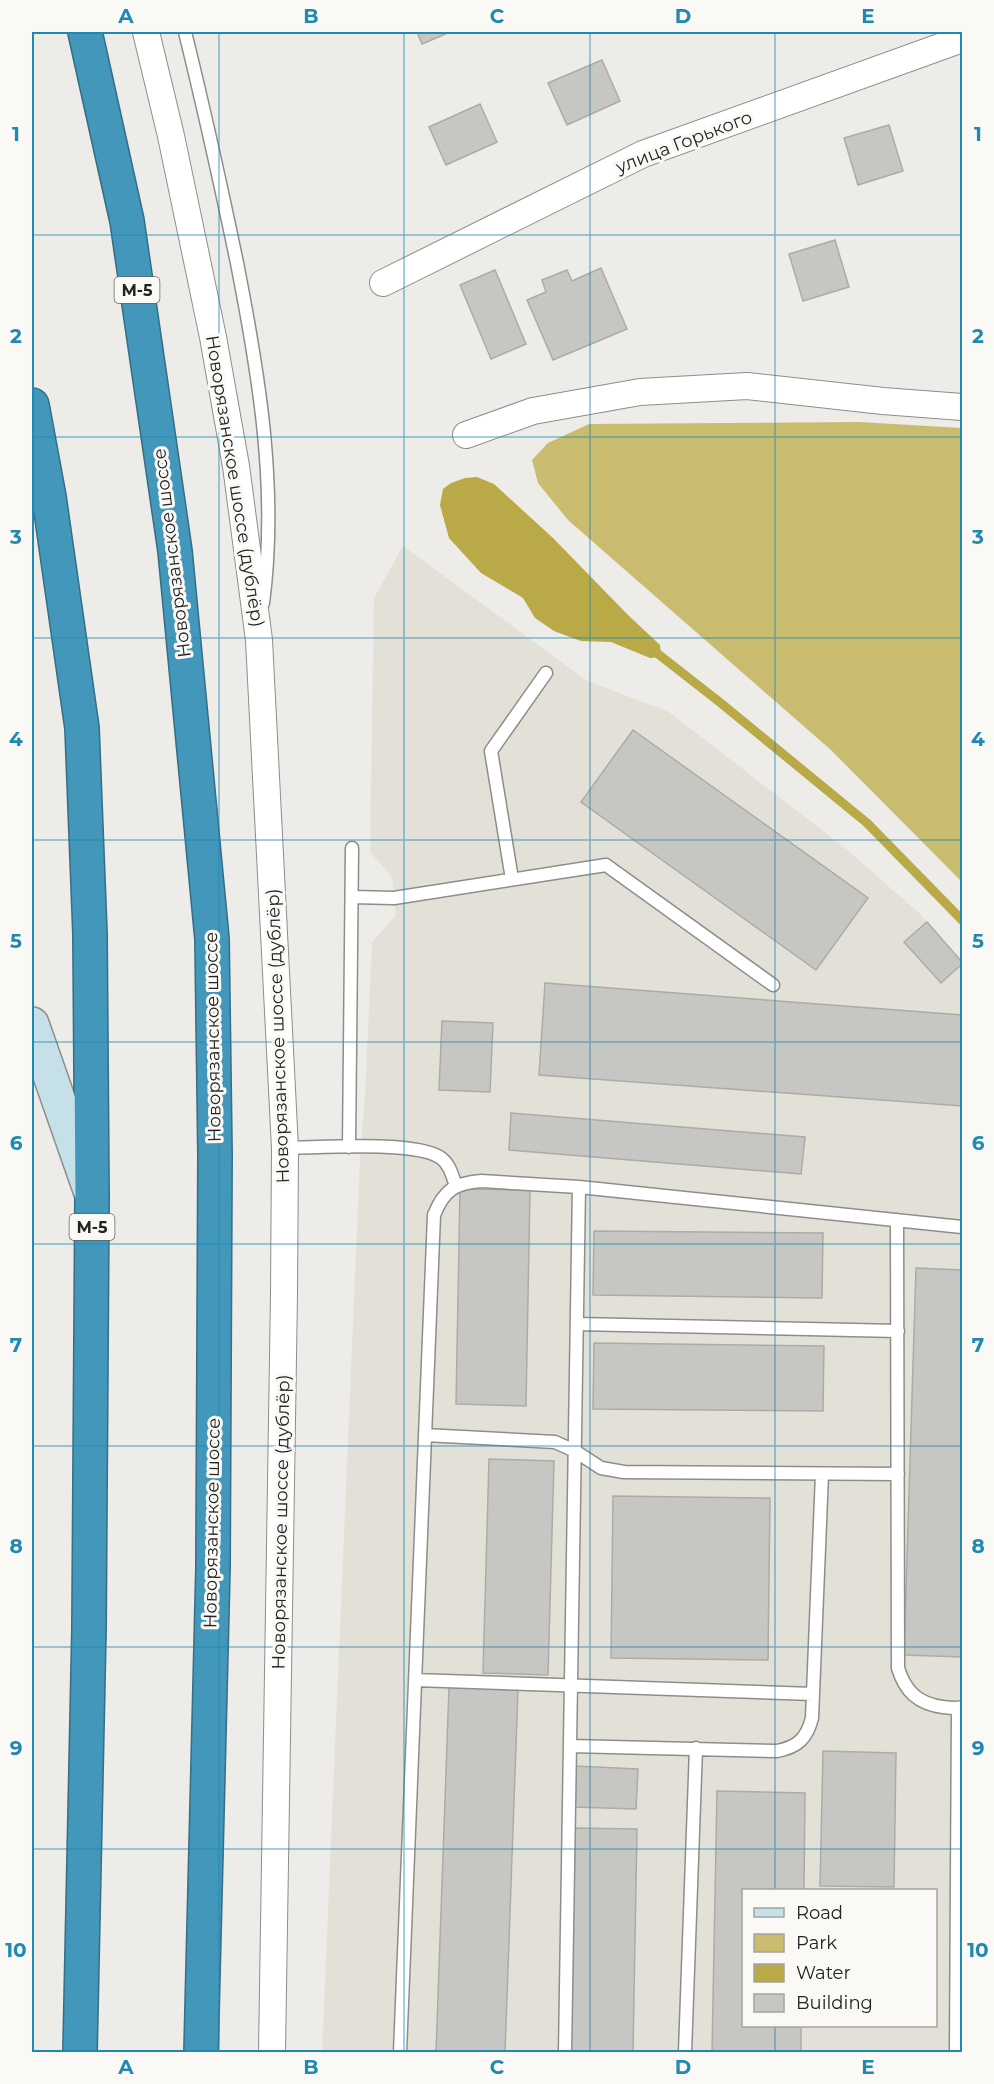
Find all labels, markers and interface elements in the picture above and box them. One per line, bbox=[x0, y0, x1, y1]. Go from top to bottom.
text: A bbox=[117, 4, 134, 28]
text: B bbox=[303, 4, 319, 28]
text: C bbox=[490, 4, 505, 28]
text: D bbox=[675, 4, 691, 28]
text: E bbox=[861, 4, 875, 28]
street label: улица Горького bbox=[612, 106, 755, 178]
text: 1 bbox=[12, 122, 20, 146]
text: 1 bbox=[974, 122, 982, 146]
road number: М-5 bbox=[114, 277, 160, 303]
text: 2 bbox=[10, 324, 22, 348]
text: 2 bbox=[972, 324, 984, 348]
street label: Новорязанское шоссе (дублёр) bbox=[201, 333, 269, 629]
street label: Новорязанское шоссе bbox=[148, 447, 196, 659]
text: 3 bbox=[9, 525, 22, 549]
text: 3 bbox=[971, 525, 984, 549]
text: 4 bbox=[9, 727, 23, 751]
text: 4 bbox=[971, 727, 985, 751]
street label: Новорязанское шоссе (дублёр) bbox=[262, 888, 294, 1184]
text: 5 bbox=[10, 929, 22, 953]
text: 5 bbox=[972, 929, 984, 953]
street label: Новорязанское шоссе bbox=[200, 932, 226, 1142]
text: 6 bbox=[10, 1131, 23, 1155]
text: 6 bbox=[972, 1131, 985, 1155]
road number: М-5 bbox=[70, 1214, 115, 1240]
text: 7 bbox=[10, 1333, 22, 1357]
text: 7 bbox=[972, 1333, 984, 1357]
street label: Новорязанское шоссе (дублёр) bbox=[267, 1374, 295, 1670]
street label: Новорязанское шоссе bbox=[199, 1418, 225, 1628]
text: 8 bbox=[9, 1534, 23, 1558]
text: 8 bbox=[971, 1534, 985, 1558]
text: 9 bbox=[10, 1736, 22, 1760]
text: 9 bbox=[972, 1736, 984, 1760]
legend bbox=[742, 1889, 937, 2027]
text: Road bbox=[796, 1902, 843, 1924]
text: Park bbox=[796, 1932, 837, 1954]
text: 10 bbox=[5, 1938, 27, 1962]
text: 10 bbox=[967, 1938, 989, 1962]
text: Water bbox=[796, 1962, 851, 1984]
text: Building bbox=[796, 1992, 873, 2014]
text: A bbox=[117, 2055, 134, 2079]
text: B bbox=[303, 2055, 319, 2079]
text: C bbox=[490, 2055, 505, 2079]
text: D bbox=[675, 2055, 691, 2079]
text: E bbox=[861, 2055, 875, 2079]

